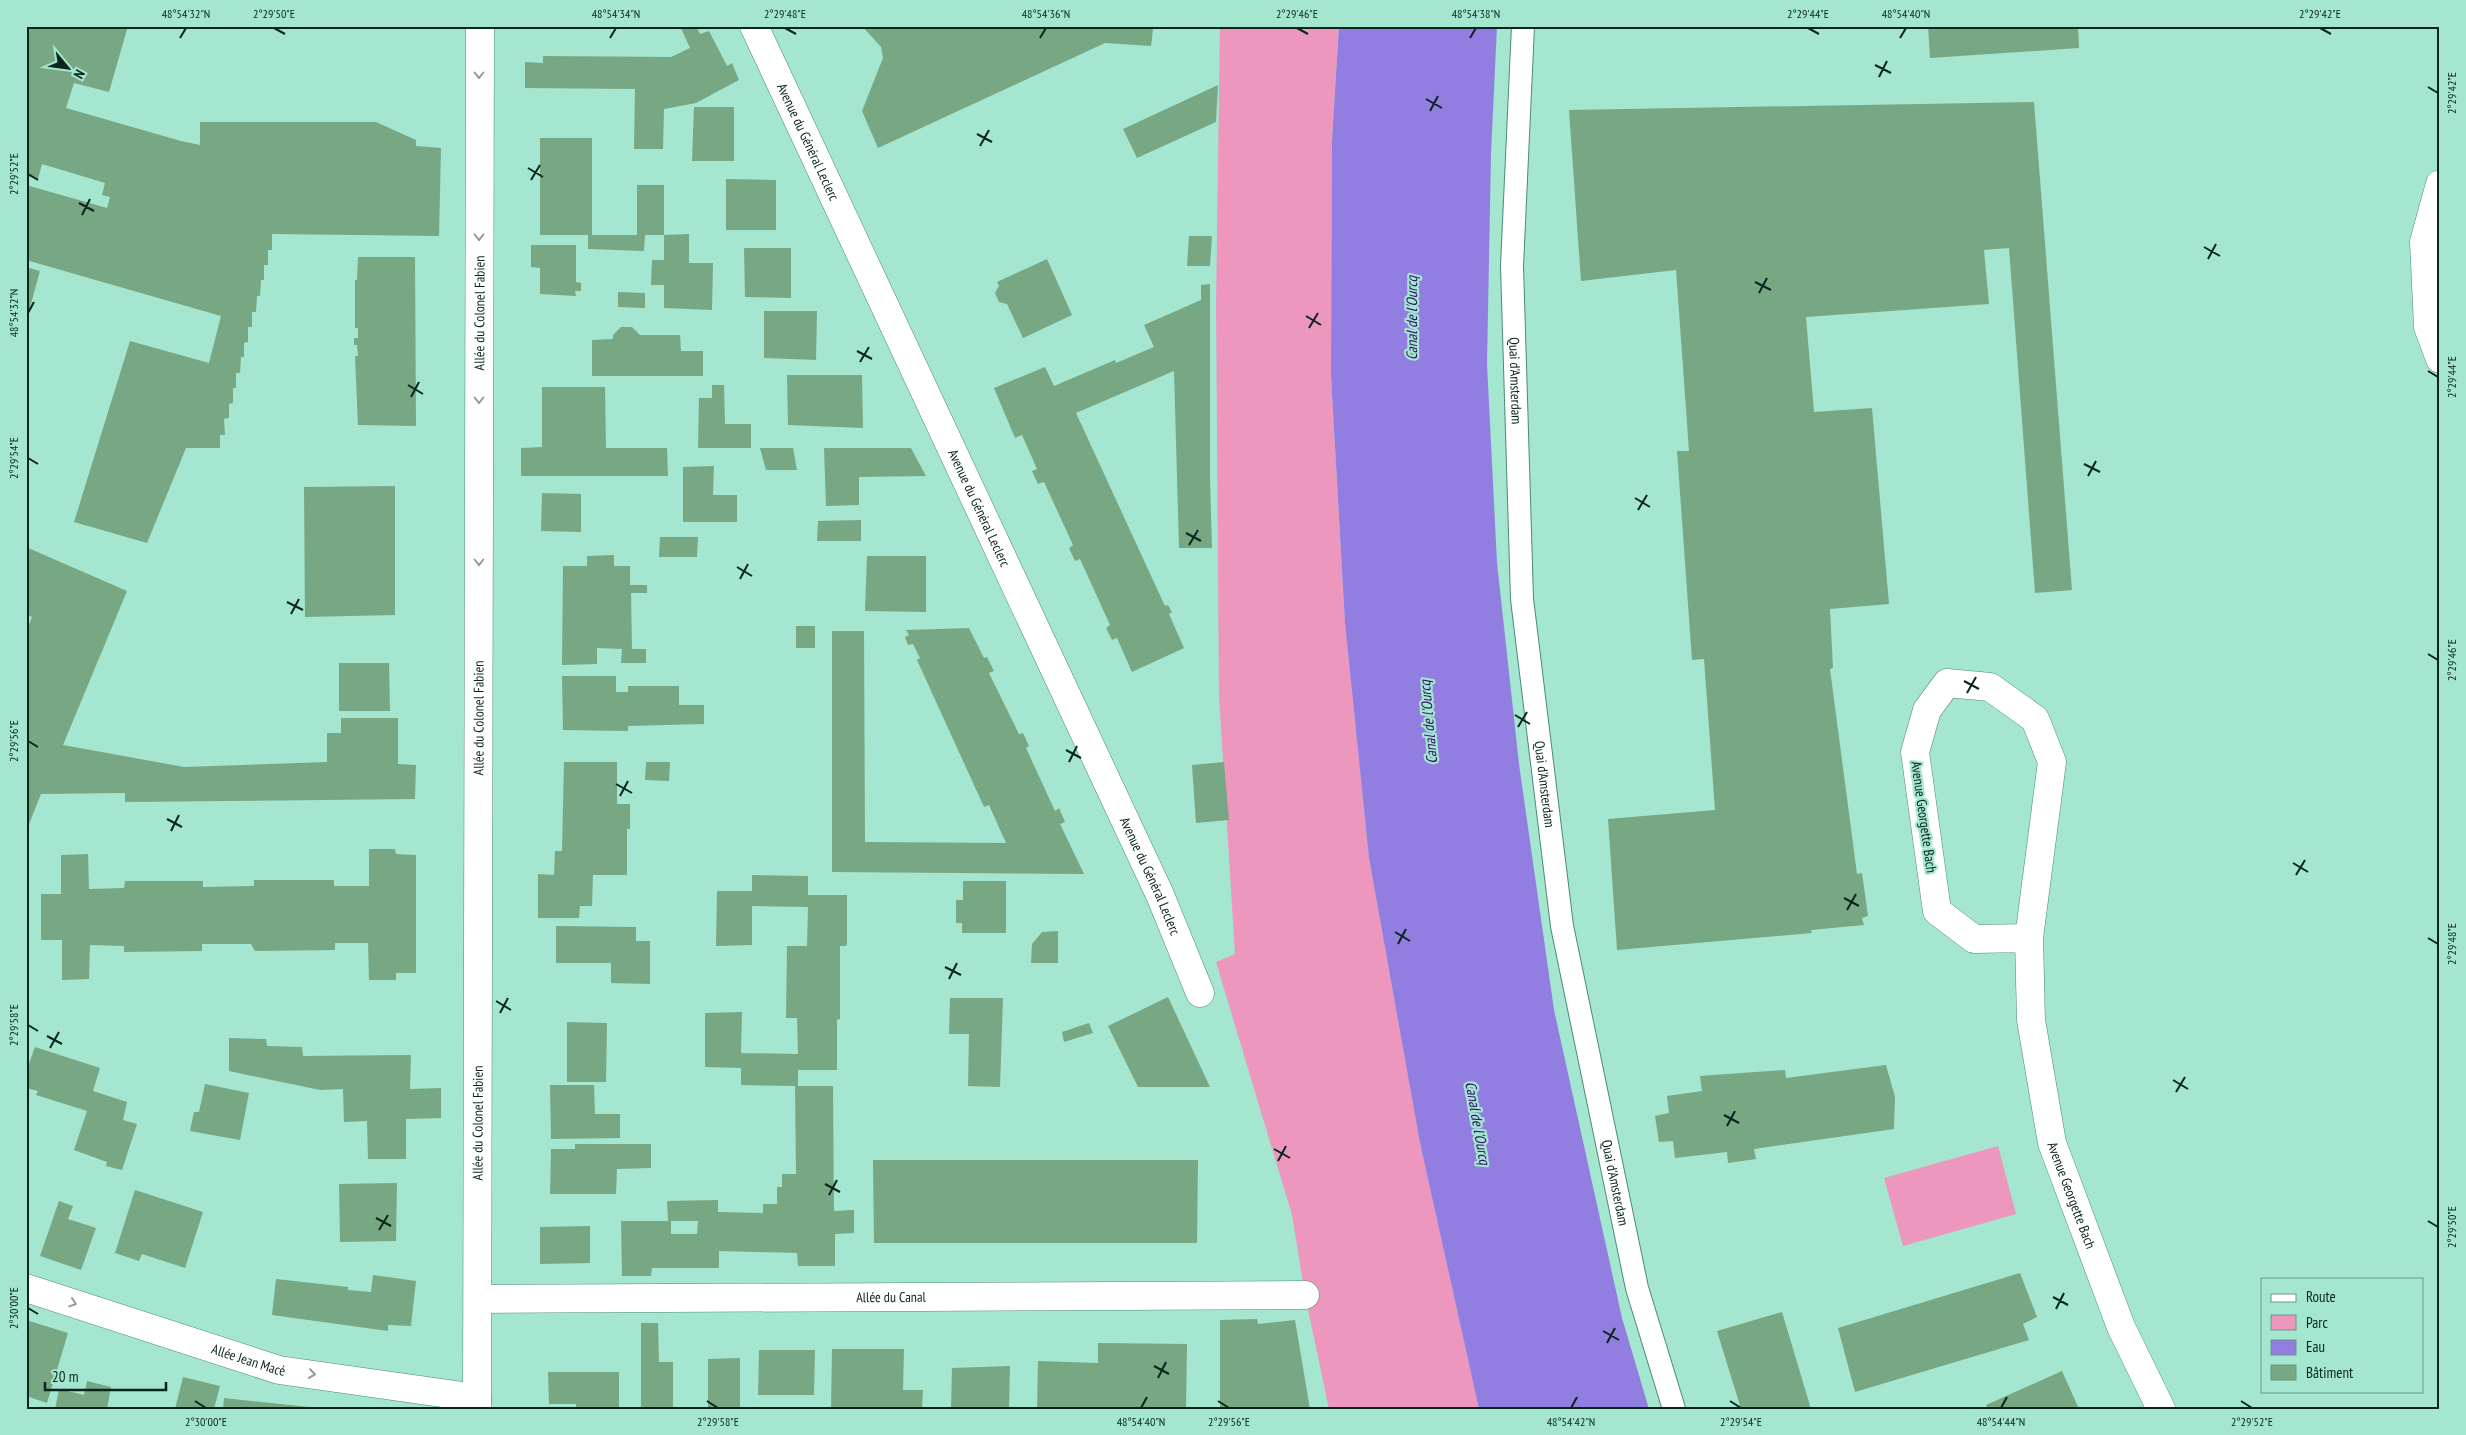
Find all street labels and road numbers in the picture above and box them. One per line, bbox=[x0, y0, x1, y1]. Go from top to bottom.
street label: Avenue du Général Leclerc bbox=[773, 80, 843, 204]
street label: Allée du Colonel Fabien bbox=[470, 256, 489, 370]
street label: Quai d'Amsterdam bbox=[1505, 337, 1526, 425]
street label: Avenue du Général Leclerc bbox=[944, 446, 1014, 570]
street label: Allée du Colonel Fabien bbox=[469, 661, 488, 775]
street label: Quai d'Amsterdam bbox=[1530, 740, 1559, 829]
street label: Avenue Georgette Bach bbox=[1907, 760, 1941, 874]
street label: Avenue du Général Leclerc bbox=[1116, 814, 1184, 938]
street label: Allée du Colonel Fabien bbox=[468, 1066, 487, 1180]
street label: Quai d'Amsterdam bbox=[1598, 1138, 1633, 1227]
street label: Avenue Georgette Bach bbox=[2043, 1139, 2100, 1251]
street label: Allée du Canal bbox=[856, 1288, 927, 1306]
street label: Allée Jean Macé bbox=[209, 1340, 287, 1380]

